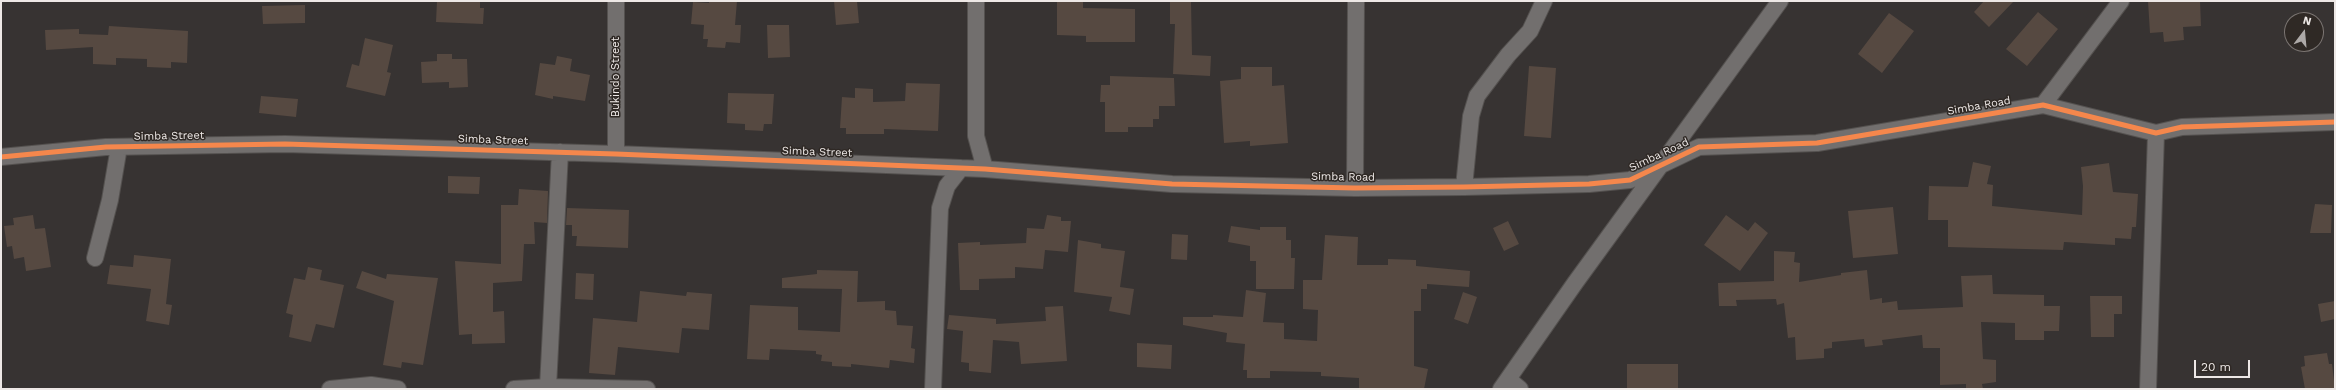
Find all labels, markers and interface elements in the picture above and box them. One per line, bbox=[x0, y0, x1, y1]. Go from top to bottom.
north arrow bbox=[2284, 12, 2324, 52]
text: N bbox=[2301, 14, 2313, 28]
street label: Bukindo Street bbox=[609, 37, 623, 117]
street label: Simba Road bbox=[1946, 94, 2012, 118]
street label: Simba Street bbox=[134, 129, 204, 143]
street label: Simba Street bbox=[458, 132, 528, 148]
street label: Simba Road bbox=[1627, 135, 1691, 175]
street label: Simba Street bbox=[782, 144, 852, 160]
street label: Simba Road bbox=[1311, 170, 1375, 184]
scale bar bbox=[2196, 352, 2252, 378]
text: 20 m bbox=[2201, 360, 2231, 374]

